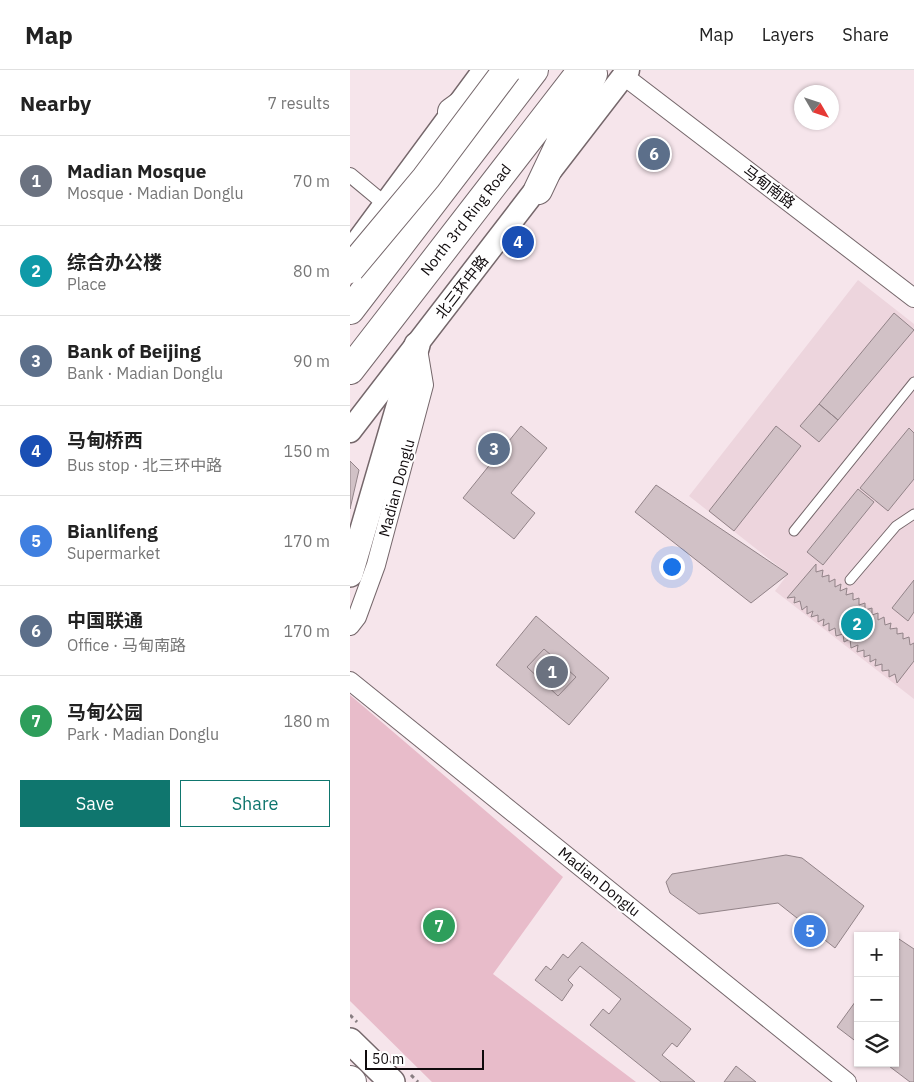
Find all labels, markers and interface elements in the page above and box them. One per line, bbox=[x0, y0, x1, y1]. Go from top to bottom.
text: Map bbox=[25, 19, 73, 51]
text: Map bbox=[699, 23, 734, 46]
text: Layers bbox=[762, 23, 814, 46]
text: Share bbox=[842, 23, 889, 46]
north arrow bbox=[794, 85, 839, 130]
text: Nearby bbox=[20, 89, 91, 117]
text: 7 results bbox=[267, 93, 330, 113]
pin: 6 bbox=[638, 135, 670, 173]
text: Madian Mosque bbox=[67, 159, 206, 183]
street label: North 3rd Ring Road bbox=[416, 160, 515, 279]
street label: 马甸南路 bbox=[740, 161, 799, 212]
text: 1 bbox=[31, 171, 41, 191]
text: 70 m bbox=[293, 171, 330, 191]
text: Mosque · Madian Donglu bbox=[67, 183, 244, 203]
pin: 4 bbox=[502, 223, 534, 261]
text: 综合办公楼 bbox=[67, 250, 162, 274]
street label: 北三环中路 bbox=[431, 251, 492, 322]
text: 2 bbox=[31, 261, 41, 281]
text: 80 m bbox=[293, 261, 330, 281]
text: Place bbox=[67, 274, 106, 294]
text: Bank of Beijing bbox=[67, 339, 201, 363]
text: 3 bbox=[31, 351, 41, 371]
text: 90 m bbox=[293, 351, 330, 371]
text: Bank · Madian Donglu bbox=[67, 363, 223, 383]
text: 马甸桥西 bbox=[67, 428, 143, 452]
pin: 3 bbox=[478, 430, 510, 468]
street label: Madian Donglu bbox=[374, 437, 419, 539]
text: 4 bbox=[31, 441, 41, 461]
text: 150 m bbox=[283, 441, 330, 461]
text: Bus stop · 北三环中路 bbox=[67, 455, 222, 475]
text: Bianlifeng bbox=[67, 519, 158, 543]
text: 5 bbox=[31, 531, 41, 551]
text: 170 m bbox=[283, 531, 330, 551]
text: Supermarket bbox=[67, 543, 160, 563]
your location bbox=[659, 554, 685, 580]
pin: 2 bbox=[841, 605, 873, 643]
text: 中国联通 bbox=[67, 608, 143, 632]
text: 6 bbox=[31, 621, 41, 641]
text: 170 m bbox=[283, 621, 330, 641]
text: Office · 马甸南路 bbox=[67, 635, 186, 655]
pin: 1 bbox=[536, 653, 568, 691]
text: 马甸公园 bbox=[67, 700, 143, 724]
text: 7 bbox=[31, 711, 41, 731]
text: 180 m bbox=[283, 711, 330, 731]
text: Park · Madian Donglu bbox=[67, 724, 219, 744]
button: Save bbox=[20, 780, 170, 827]
button: Share bbox=[180, 780, 330, 827]
street label: Madian Donglu bbox=[554, 843, 644, 921]
pin: 7 bbox=[423, 907, 455, 945]
pin: 5 bbox=[794, 912, 826, 950]
map controls bbox=[854, 932, 899, 1067]
button: + bbox=[854, 932, 899, 977]
button: − bbox=[854, 977, 899, 1022]
button: layers bbox=[854, 1022, 899, 1067]
scale bar bbox=[365, 1047, 484, 1070]
text: 50 m bbox=[372, 1050, 404, 1068]

